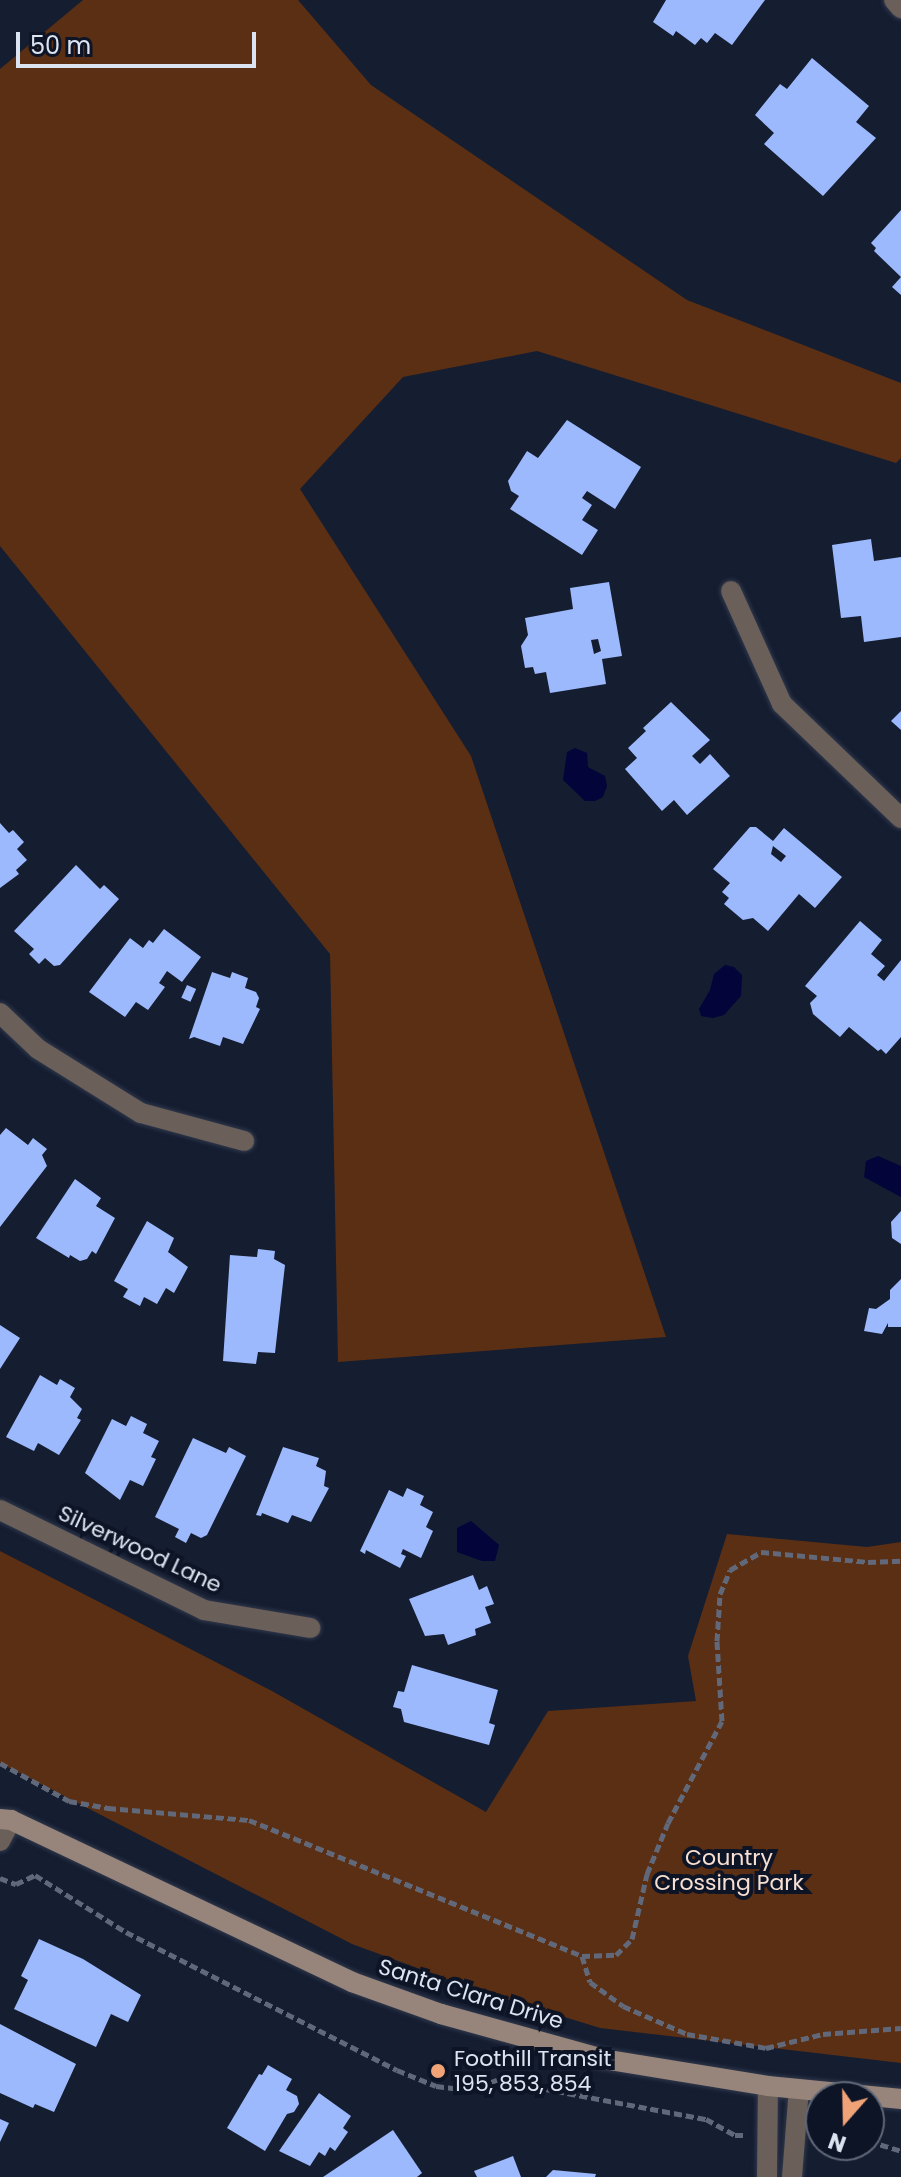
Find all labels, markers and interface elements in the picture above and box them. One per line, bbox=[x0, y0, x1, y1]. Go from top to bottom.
scale bar bbox=[20, 16, 260, 66]
text: 50 m bbox=[30, 29, 91, 62]
street label: Silverwood Lane bbox=[54, 1500, 226, 1598]
park label: Country Crossing Park bbox=[654, 1844, 804, 1896]
street label: Santa Clara Drive bbox=[375, 1953, 567, 2035]
place label: Foothill Transit 195, 853, 854 bbox=[454, 2045, 611, 2096]
marker: Foothill Transit 195, 853, 854 bbox=[429, 2062, 447, 2080]
north arrow bbox=[805, 2081, 885, 2161]
text: N bbox=[824, 2125, 850, 2160]

